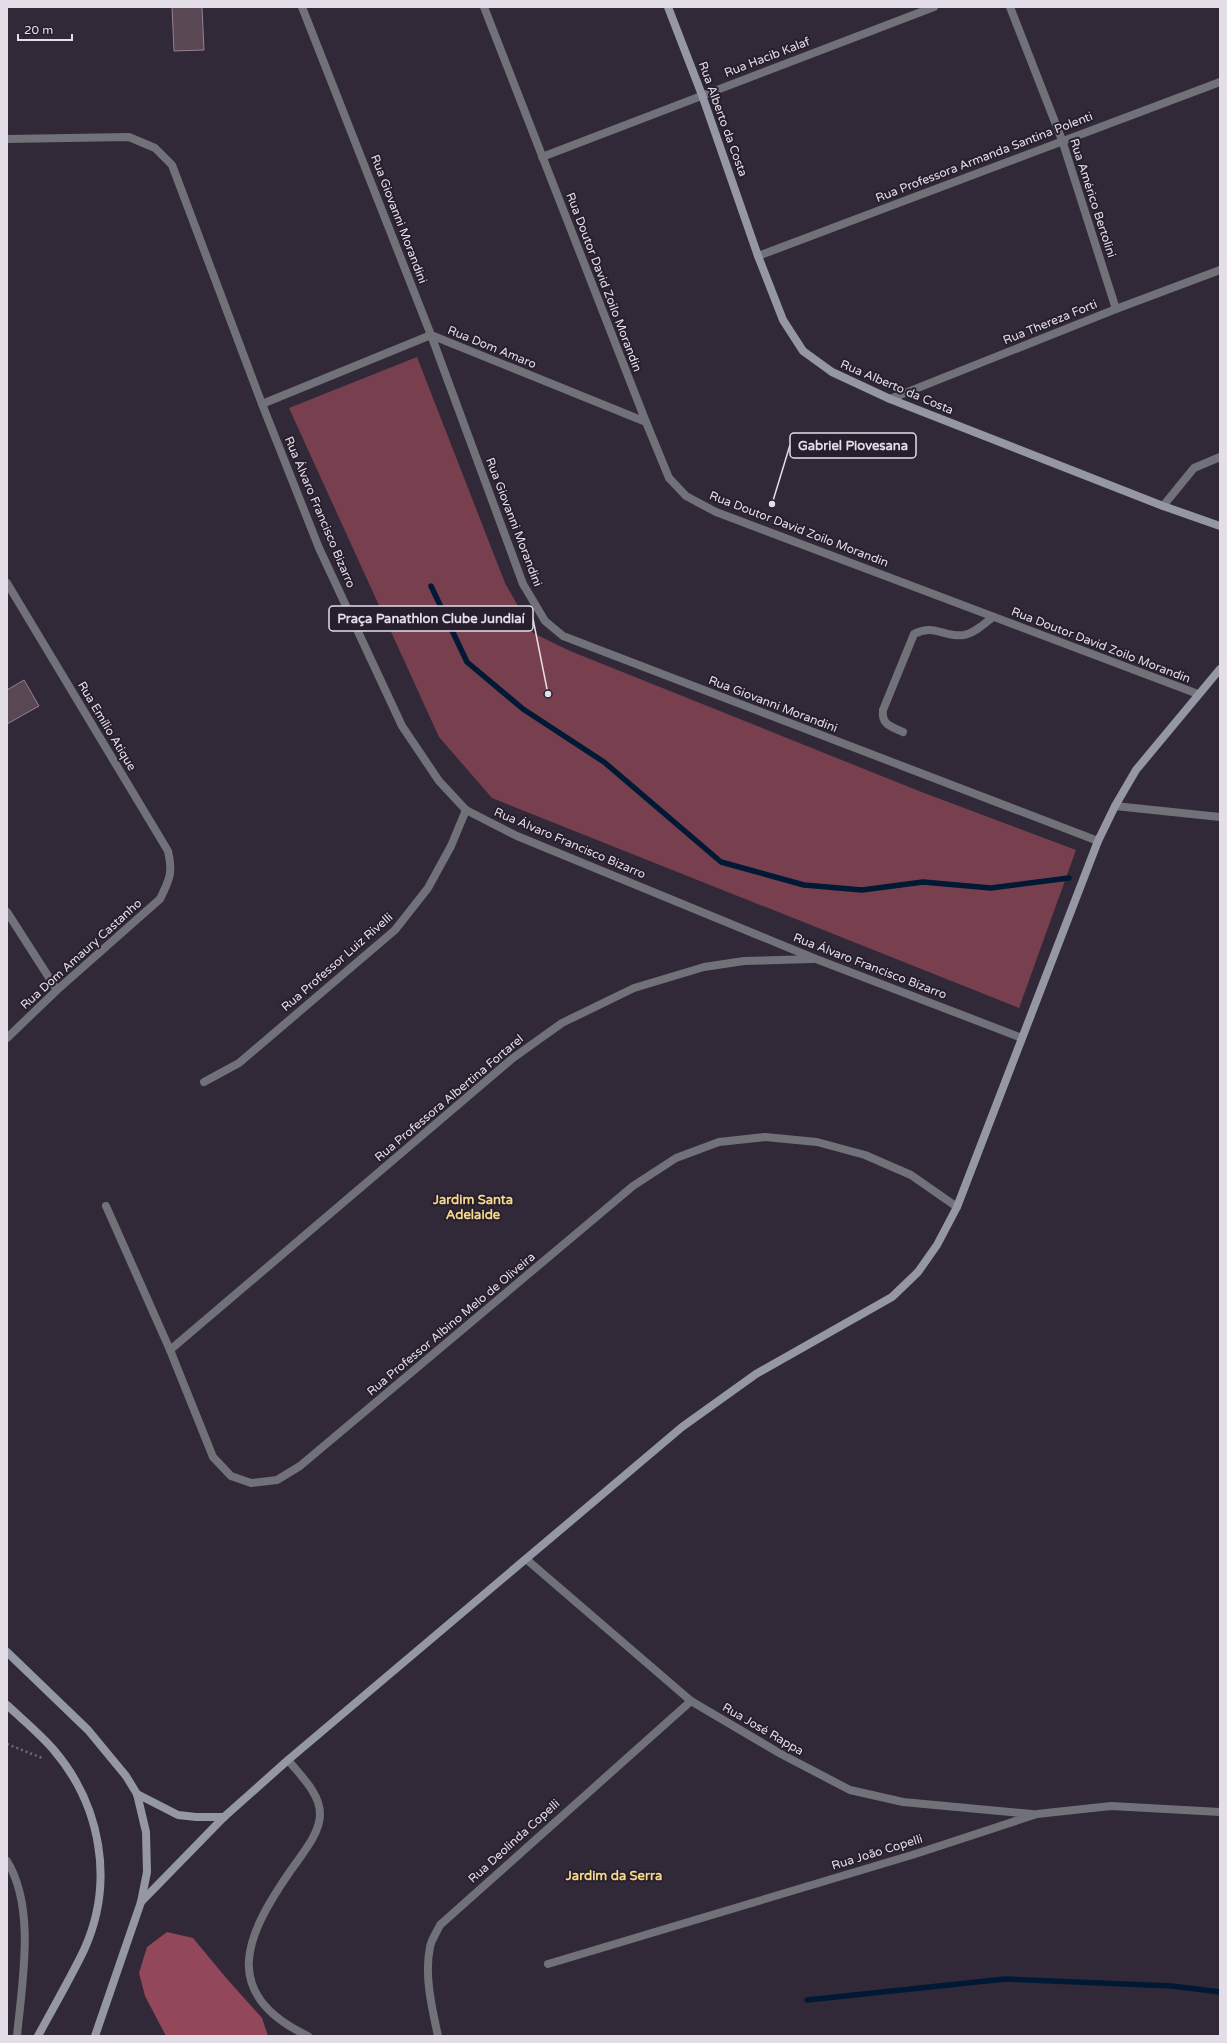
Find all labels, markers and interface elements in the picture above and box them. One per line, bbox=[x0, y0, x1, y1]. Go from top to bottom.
scale bar bbox=[18, 16, 72, 42]
text: 20 m bbox=[24, 23, 53, 37]
street label: Rua Hacib Kalaf bbox=[722, 34, 812, 80]
street label: Rua Alberto da Costa bbox=[696, 60, 750, 178]
street label: Rua Professora Armanda Santina Polenti bbox=[873, 109, 1095, 205]
street label: Rua Américo Bertolini bbox=[1067, 137, 1119, 259]
street label: Rua Giovanni Morandini bbox=[368, 153, 430, 285]
street label: Rua Doutor David Zoilo Morandin bbox=[563, 190, 645, 374]
street label: Rua Thereza Forti bbox=[1001, 297, 1099, 347]
street label: Rua Dom Amaro bbox=[446, 323, 538, 371]
street label: Rua Alberto da Costa bbox=[838, 357, 956, 417]
callout: Gabriel Piovesana bbox=[790, 433, 916, 458]
street label: Rua Álvaro Francisco Bizarro bbox=[282, 434, 358, 590]
text: Gabriel Piovesana bbox=[798, 438, 908, 454]
street label: Rua Giovanni Morandini bbox=[483, 456, 545, 588]
street label: Rua Doutor David Zoilo Morandin bbox=[707, 488, 891, 570]
street label: Rua Doutor David Zoilo Morandin bbox=[1009, 604, 1193, 686]
callout: Praça Panathlon Clube Jundiaí bbox=[329, 606, 533, 631]
text: Praça Panathlon Clube Jundiaí bbox=[337, 611, 526, 627]
street label: Rua Giovanni Morandini bbox=[707, 673, 839, 735]
street label: Rua Emílio Atique bbox=[75, 679, 139, 773]
street label: Rua Álvaro Francisco Bizarro bbox=[492, 805, 648, 881]
street label: Rua Dom Amaury Castanho bbox=[18, 896, 144, 1012]
street label: Rua Professor Luiz Rivelli bbox=[279, 910, 395, 1014]
street label: Rua Álvaro Francisco Bizarro bbox=[791, 930, 949, 1002]
street label: Rua Professora Albertina Fortarel bbox=[372, 1032, 526, 1164]
district label: Jardim Santa Adelaide bbox=[432, 1192, 513, 1223]
street label: Rua Professor Albino Melo de Oliveira bbox=[364, 1249, 538, 1399]
street label: Rua José Rappa bbox=[720, 1700, 806, 1758]
street label: Rua Deolinda Copelli bbox=[465, 1796, 563, 1886]
street label: Rua João Copelli bbox=[830, 1831, 924, 1873]
district label: Jardim da Serra bbox=[565, 1868, 662, 1884]

